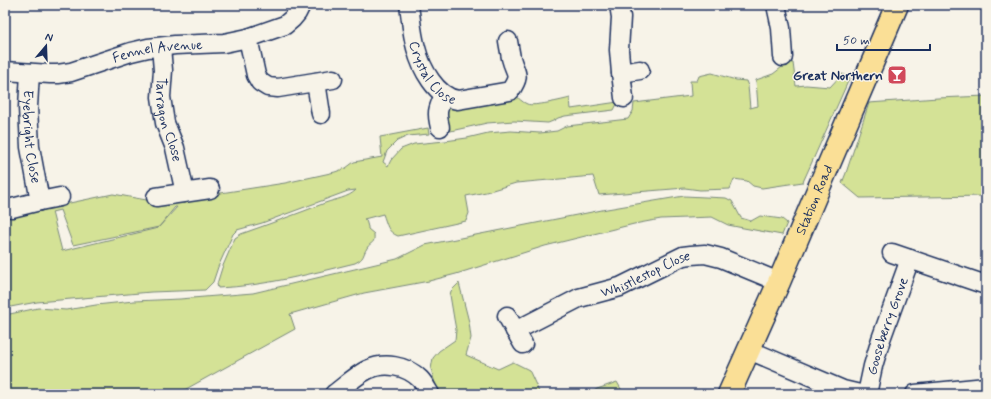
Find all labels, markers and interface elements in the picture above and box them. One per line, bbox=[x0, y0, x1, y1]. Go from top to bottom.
north arrow bbox=[26, 26, 66, 66]
scale bar bbox=[837, 26, 930, 52]
text: N bbox=[43, 30, 55, 45]
text: 50 m bbox=[843, 33, 870, 49]
street label: Fennel Avenue bbox=[110, 36, 203, 68]
street label: Crystal Close bbox=[405, 39, 458, 109]
bar icon: Great Northern bbox=[886, 64, 908, 86]
place label: Great Northern bbox=[793, 67, 883, 85]
street label: Tarragon Close bbox=[151, 77, 186, 164]
street label: Eyebright Close bbox=[18, 90, 45, 185]
street label: Station Road bbox=[792, 162, 838, 238]
street label: Whistlestop Close bbox=[599, 247, 691, 302]
street label: Gooseberry Grove bbox=[863, 275, 913, 377]

